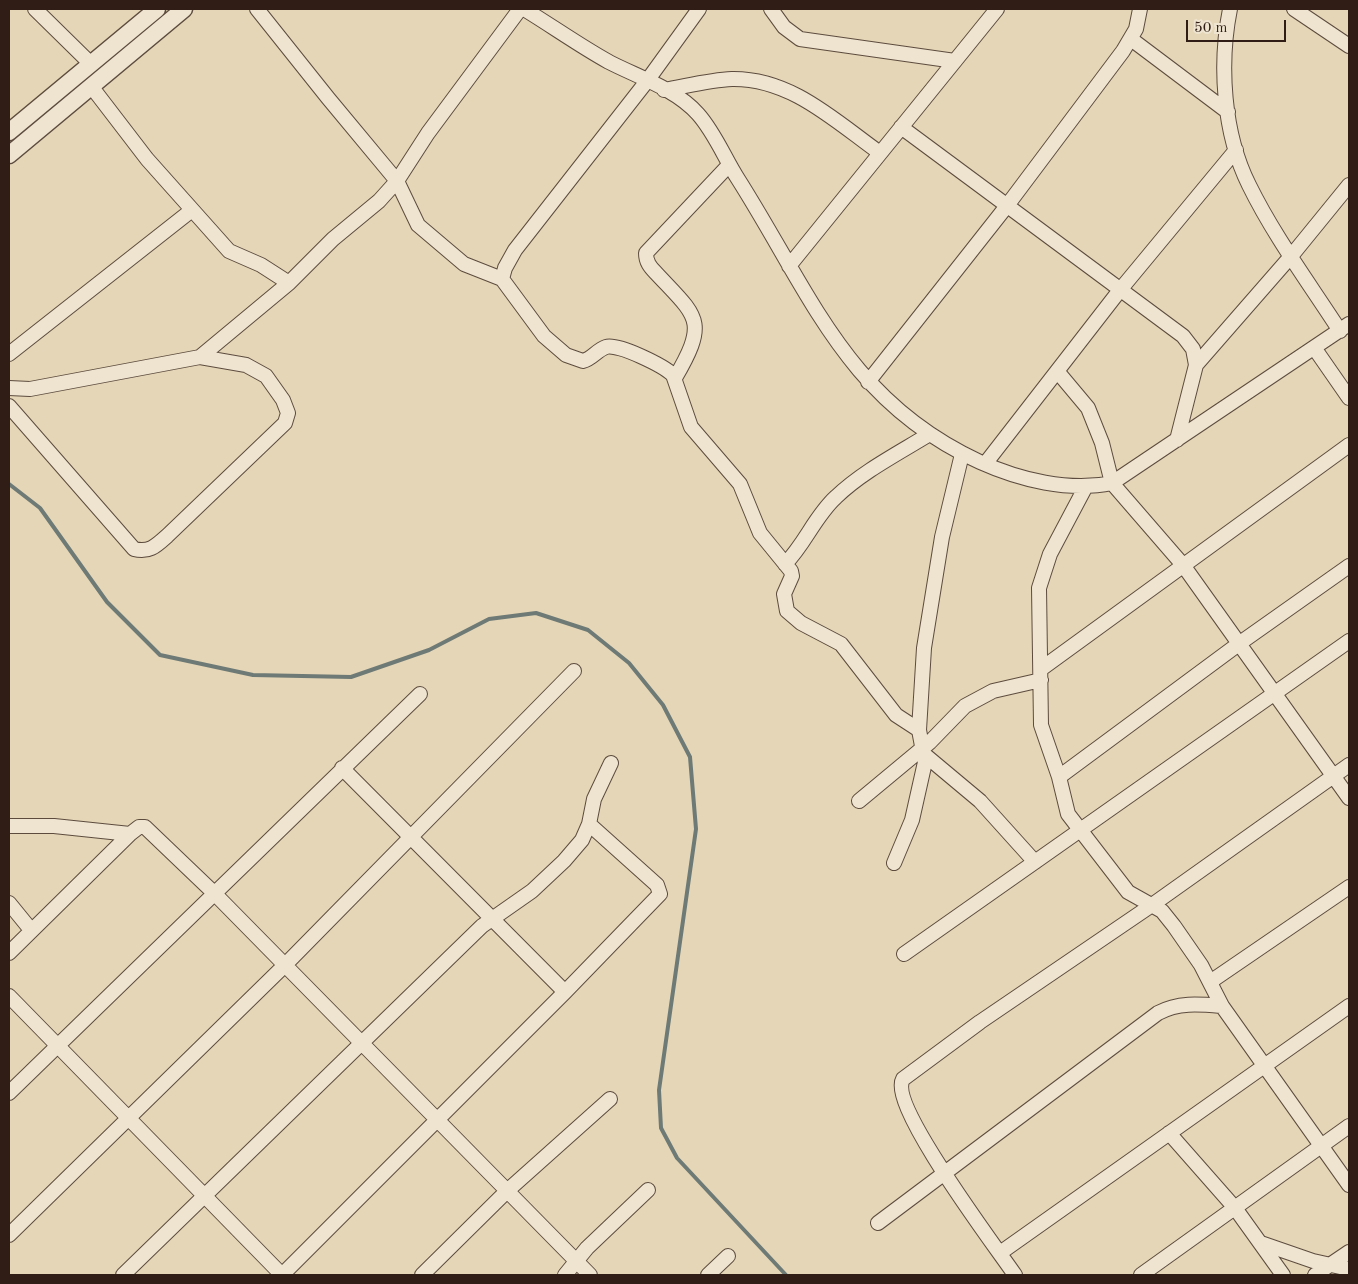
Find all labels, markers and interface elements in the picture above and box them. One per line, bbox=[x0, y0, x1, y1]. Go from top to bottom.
scale bar bbox=[1188, 10, 1288, 42]
text: 50 m bbox=[1194, 21, 1228, 36]

